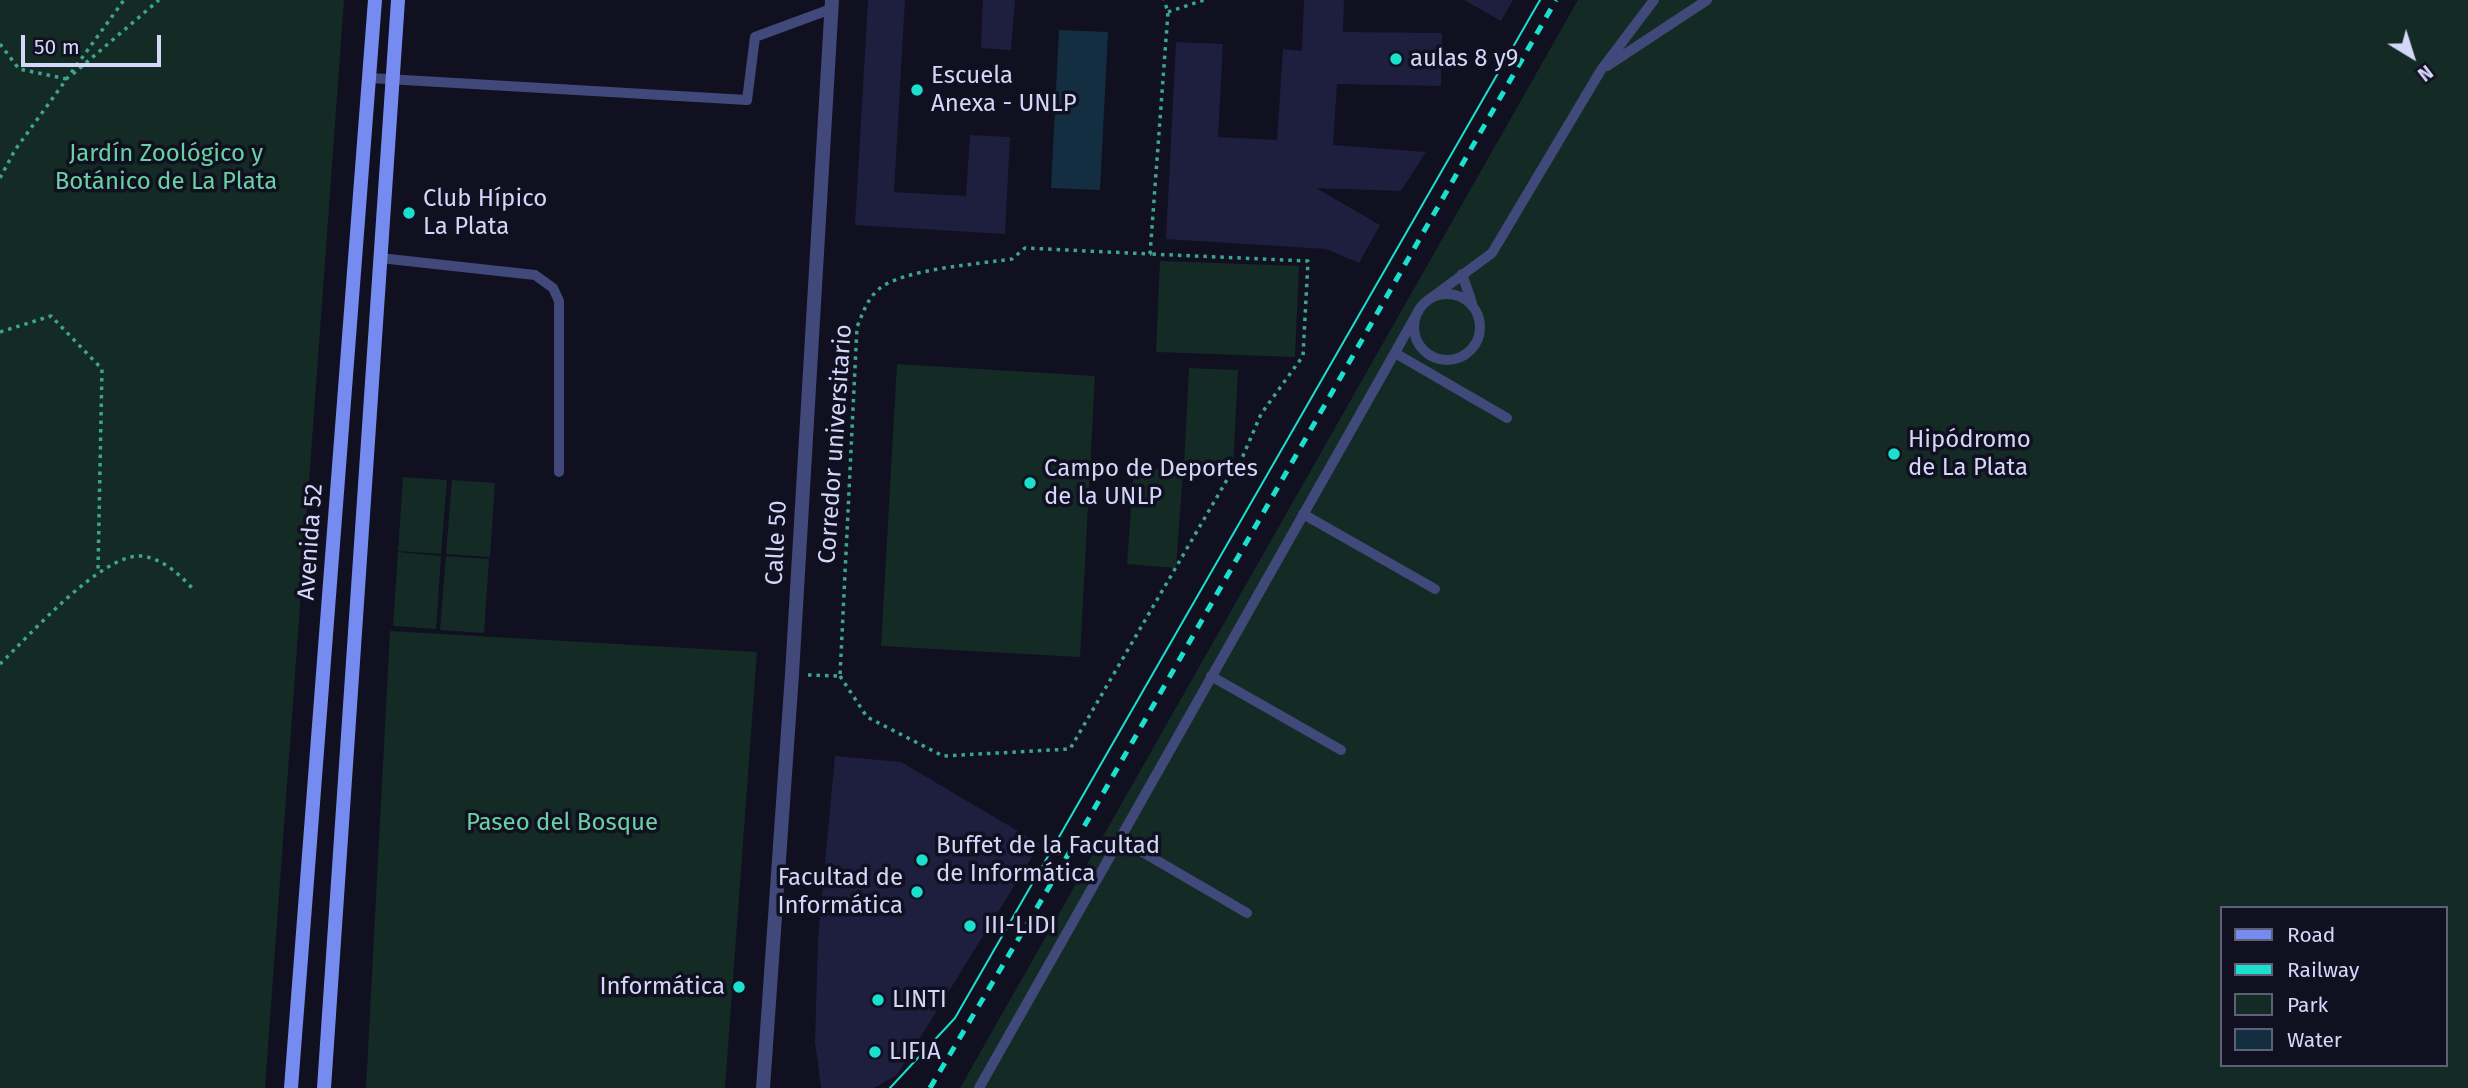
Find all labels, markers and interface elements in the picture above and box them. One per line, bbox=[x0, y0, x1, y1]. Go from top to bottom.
scale bar bbox=[24, 21, 164, 65]
north arrow bbox=[2377, 21, 2447, 91]
text: 50 m bbox=[34, 34, 80, 60]
place label: aulas 8 y9 bbox=[1410, 45, 1518, 73]
marker: aulas 8 y9 bbox=[1388, 51, 1404, 67]
text: N bbox=[2413, 60, 2437, 86]
place label: Escuela Anexa - UNLP bbox=[931, 62, 1077, 118]
marker: Escuela Anexa - UNLP bbox=[909, 82, 925, 98]
park label: Jardín Zoológico y Botánico de La Plata bbox=[55, 140, 277, 196]
place label: Club Hípico La Plata bbox=[423, 185, 547, 241]
marker: Club Hípico La Plata bbox=[401, 205, 417, 221]
street label: Corredor universitario bbox=[813, 323, 859, 565]
place label: Hipódromo de La Plata bbox=[1908, 426, 2031, 482]
marker: Hipódromo de La Plata bbox=[1886, 446, 1902, 462]
place label: Campo de Deportes de la UNLP bbox=[1044, 455, 1258, 511]
marker: Campo de Deportes de la UNLP bbox=[1022, 475, 1038, 491]
street label: Avenida 52 bbox=[293, 483, 329, 601]
street label: Calle 50 bbox=[760, 500, 794, 586]
park label: Paseo del Bosque bbox=[466, 809, 658, 837]
place label: Buffet de la Facultad de Informática bbox=[936, 832, 1160, 888]
marker: Buffet de la Facultad de Informática bbox=[914, 852, 930, 868]
place label: Facultad de Informática bbox=[777, 864, 903, 920]
marker: Facultad de Informática bbox=[909, 884, 925, 900]
legend bbox=[2220, 906, 2447, 1067]
place label: III-LIDI bbox=[984, 912, 1056, 940]
marker: III-LIDI bbox=[962, 918, 978, 934]
text: Road bbox=[2287, 922, 2335, 948]
text: Railway bbox=[2287, 957, 2359, 983]
place label: Informática bbox=[599, 973, 725, 1001]
marker: Informática bbox=[731, 979, 747, 995]
place label: LINTI bbox=[892, 986, 947, 1014]
marker: LINTI bbox=[870, 992, 886, 1008]
text: Park bbox=[2287, 992, 2328, 1018]
text: Water bbox=[2287, 1027, 2342, 1053]
place label: LIFIA bbox=[889, 1038, 941, 1066]
marker: LIFIA bbox=[867, 1044, 883, 1060]

